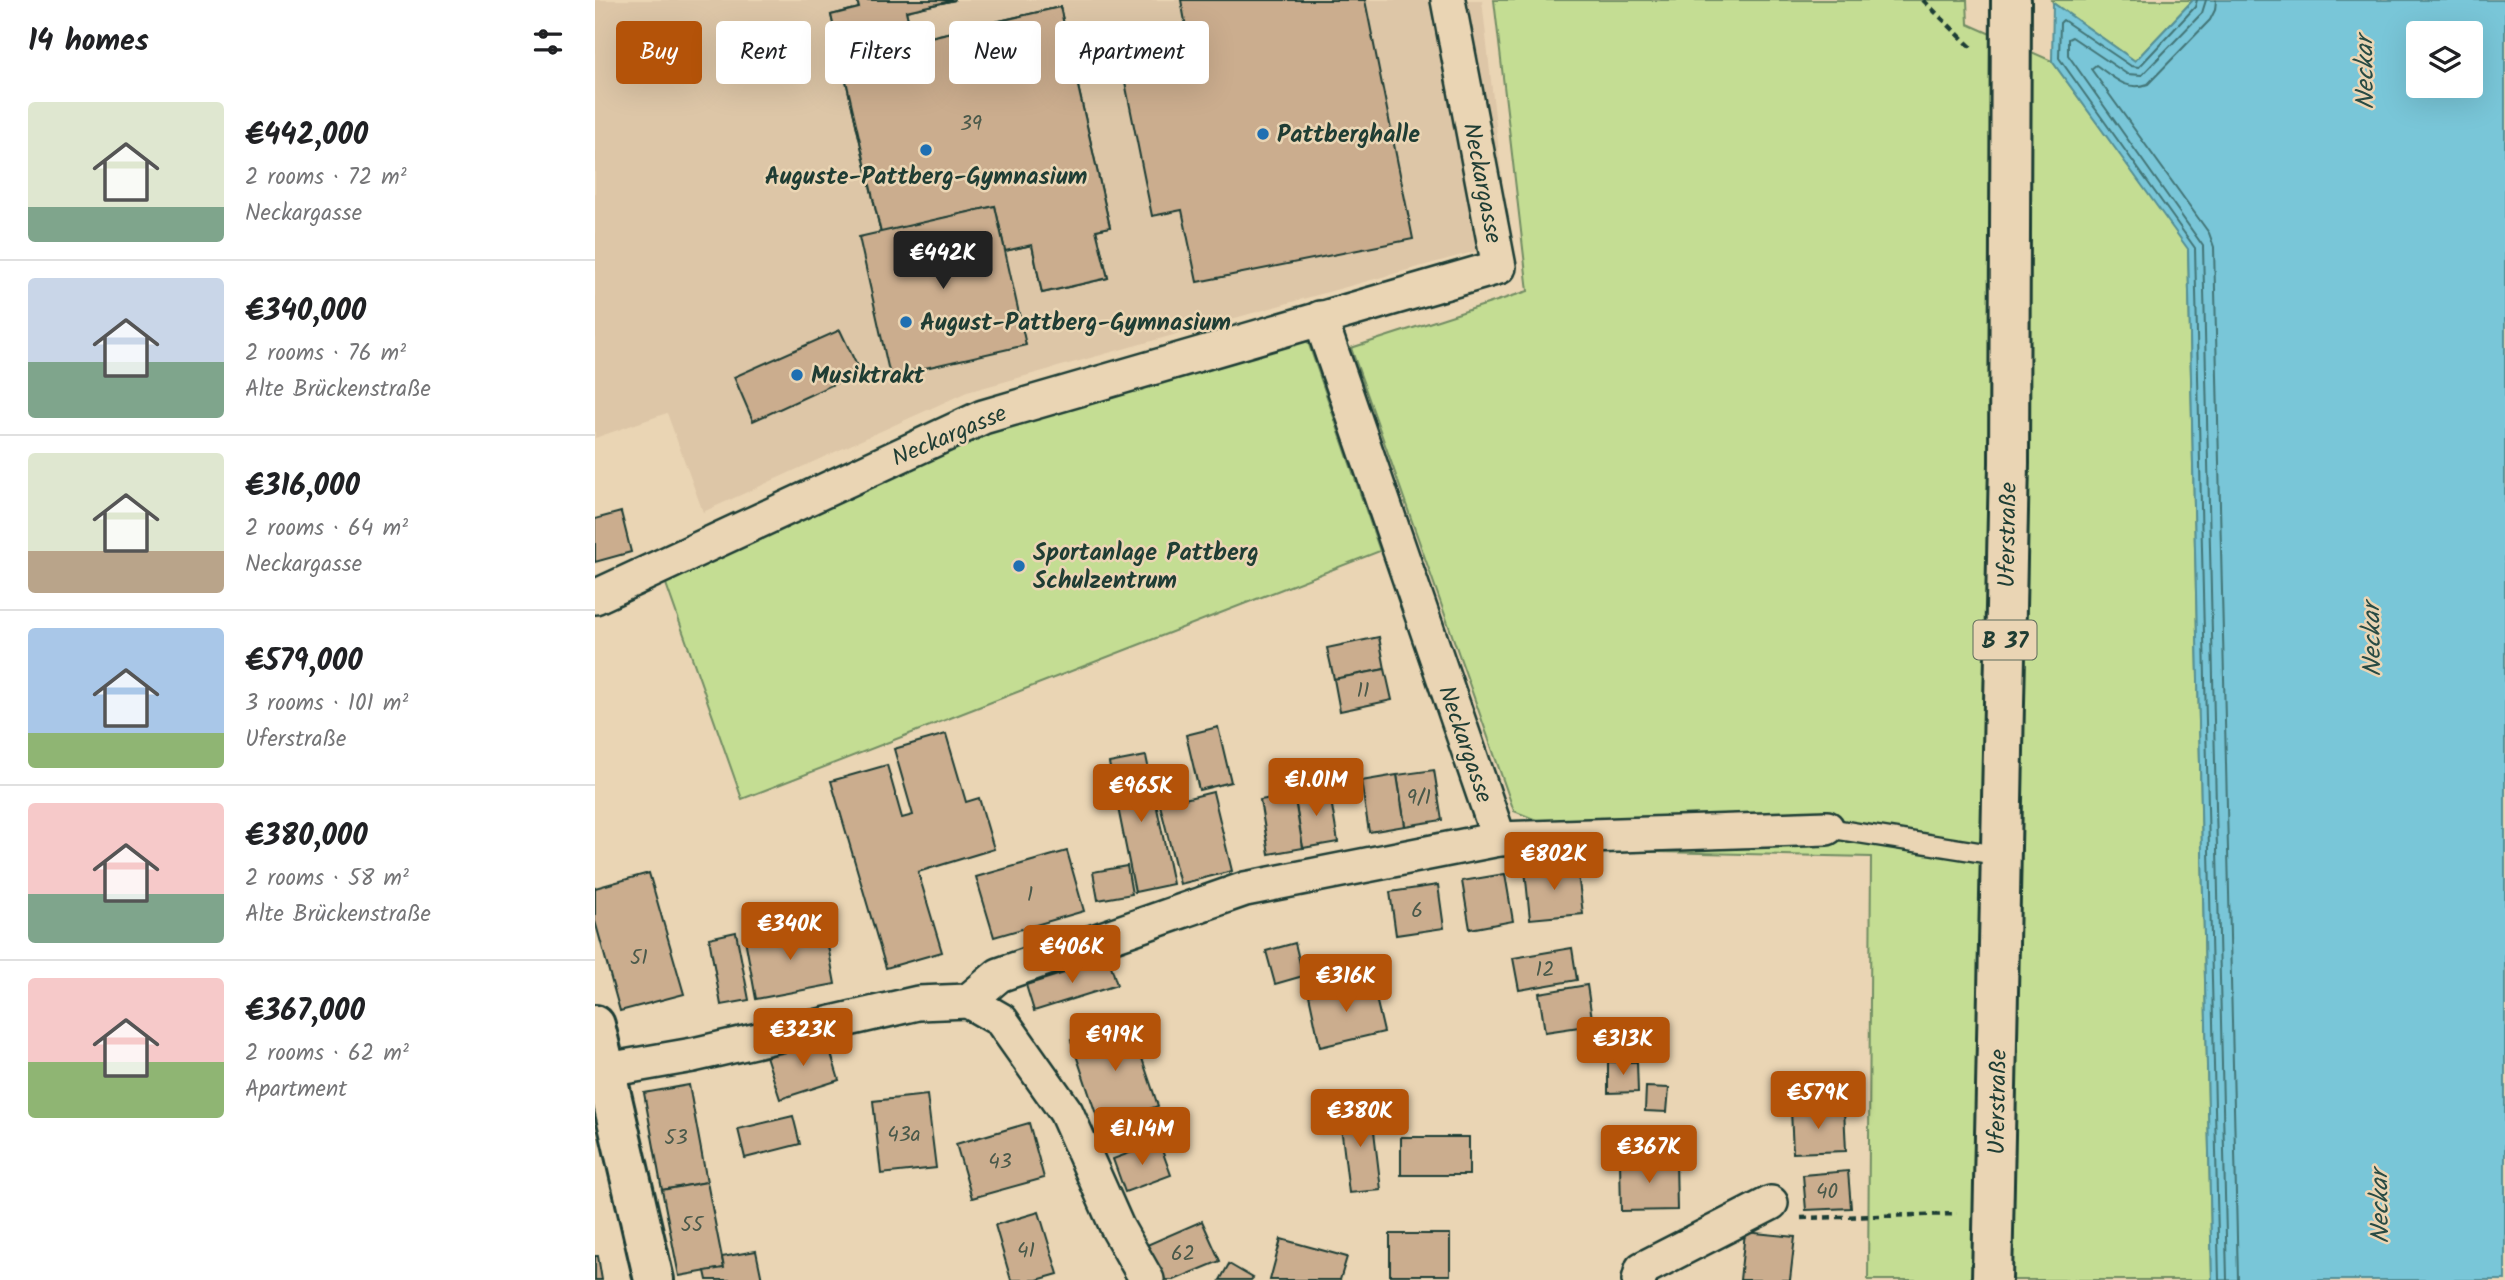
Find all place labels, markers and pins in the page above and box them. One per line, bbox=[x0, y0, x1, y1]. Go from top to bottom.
place label: Pattberghalle bbox=[1277, 116, 1420, 155]
marker: Pattberghalle bbox=[1255, 126, 1271, 142]
marker: Auguste-Pattberg-Gymnasium bbox=[918, 142, 934, 158]
place label: Auguste-Pattberg-Gymnasium bbox=[765, 158, 1087, 197]
pin: €442K bbox=[894, 232, 992, 291]
place label: August-Pattberg-Gymnasium bbox=[920, 304, 1231, 343]
marker: August-Pattberg-Gymnasium bbox=[898, 314, 914, 330]
place label: Musiktrakt bbox=[811, 357, 926, 396]
marker: Musiktrakt bbox=[789, 367, 805, 383]
place label: Sportanlage Pattberg Schulzentrum bbox=[1033, 534, 1259, 601]
marker: Sportanlage Pattberg Schulzentrum bbox=[1011, 558, 1027, 574]
pin: €1.01M bbox=[1259, 758, 1373, 818]
pin: €965K bbox=[1092, 764, 1190, 824]
pin: €802K bbox=[1505, 832, 1603, 892]
pin: €340K bbox=[741, 902, 839, 962]
pin: €406K bbox=[1023, 926, 1121, 985]
pin: €316K bbox=[1297, 954, 1395, 1014]
pin: €323K bbox=[754, 1009, 852, 1068]
pin: €919K bbox=[1066, 1014, 1164, 1073]
pin: €313K bbox=[1574, 1018, 1672, 1077]
pin: €579K bbox=[1769, 1072, 1867, 1131]
pin: €380K bbox=[1311, 1090, 1409, 1149]
pin: €1.14M bbox=[1085, 1108, 1199, 1167]
pin: €367K bbox=[1600, 1126, 1698, 1185]

